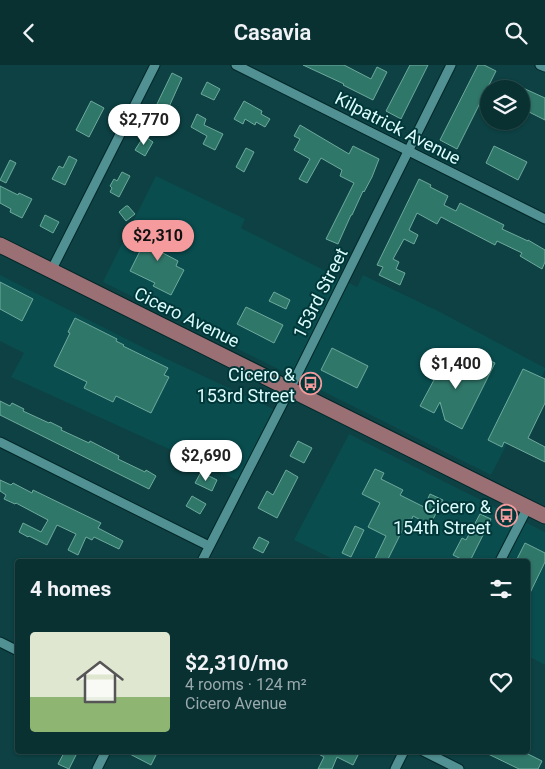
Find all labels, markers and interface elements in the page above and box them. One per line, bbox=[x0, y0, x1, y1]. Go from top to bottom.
icon: back bbox=[15, 19, 43, 47]
icon: search bbox=[502, 19, 530, 47]
text: Casavia bbox=[234, 20, 311, 45]
map controls bbox=[480, 80, 530, 130]
button: layers bbox=[480, 80, 530, 130]
street label: Kilpatrick Avenue bbox=[332, 87, 464, 169]
pin: $2,770 bbox=[103, 103, 185, 146]
text: $2,770 bbox=[119, 110, 169, 129]
pin: $2,310 bbox=[117, 219, 199, 262]
text: $2,310 bbox=[133, 226, 183, 245]
street label: 153rd Street bbox=[288, 244, 352, 342]
street label: Cicero Avenue bbox=[131, 282, 243, 352]
pin: $1,400 bbox=[415, 347, 497, 390]
text: $1,400 bbox=[431, 354, 481, 373]
place label: Cicero & 153rd Street bbox=[197, 364, 296, 406]
bus stop icon: Cicero & 153rd Street bbox=[299, 372, 323, 396]
pin: $2,690 bbox=[165, 439, 247, 482]
text: $2,690 bbox=[181, 446, 231, 465]
place label: Cicero & 154th Street bbox=[393, 496, 492, 538]
bus stop icon: Cicero & 154th Street bbox=[495, 504, 519, 528]
icon: filters bbox=[487, 575, 515, 603]
text: 4 homes bbox=[30, 577, 111, 601]
text: $2,310/mo bbox=[185, 651, 288, 675]
icon: home bbox=[70, 652, 130, 712]
icon: heart bbox=[487, 668, 515, 696]
text: 4 rooms · 124 m² bbox=[185, 675, 307, 694]
text: Cicero Avenue bbox=[185, 694, 287, 713]

